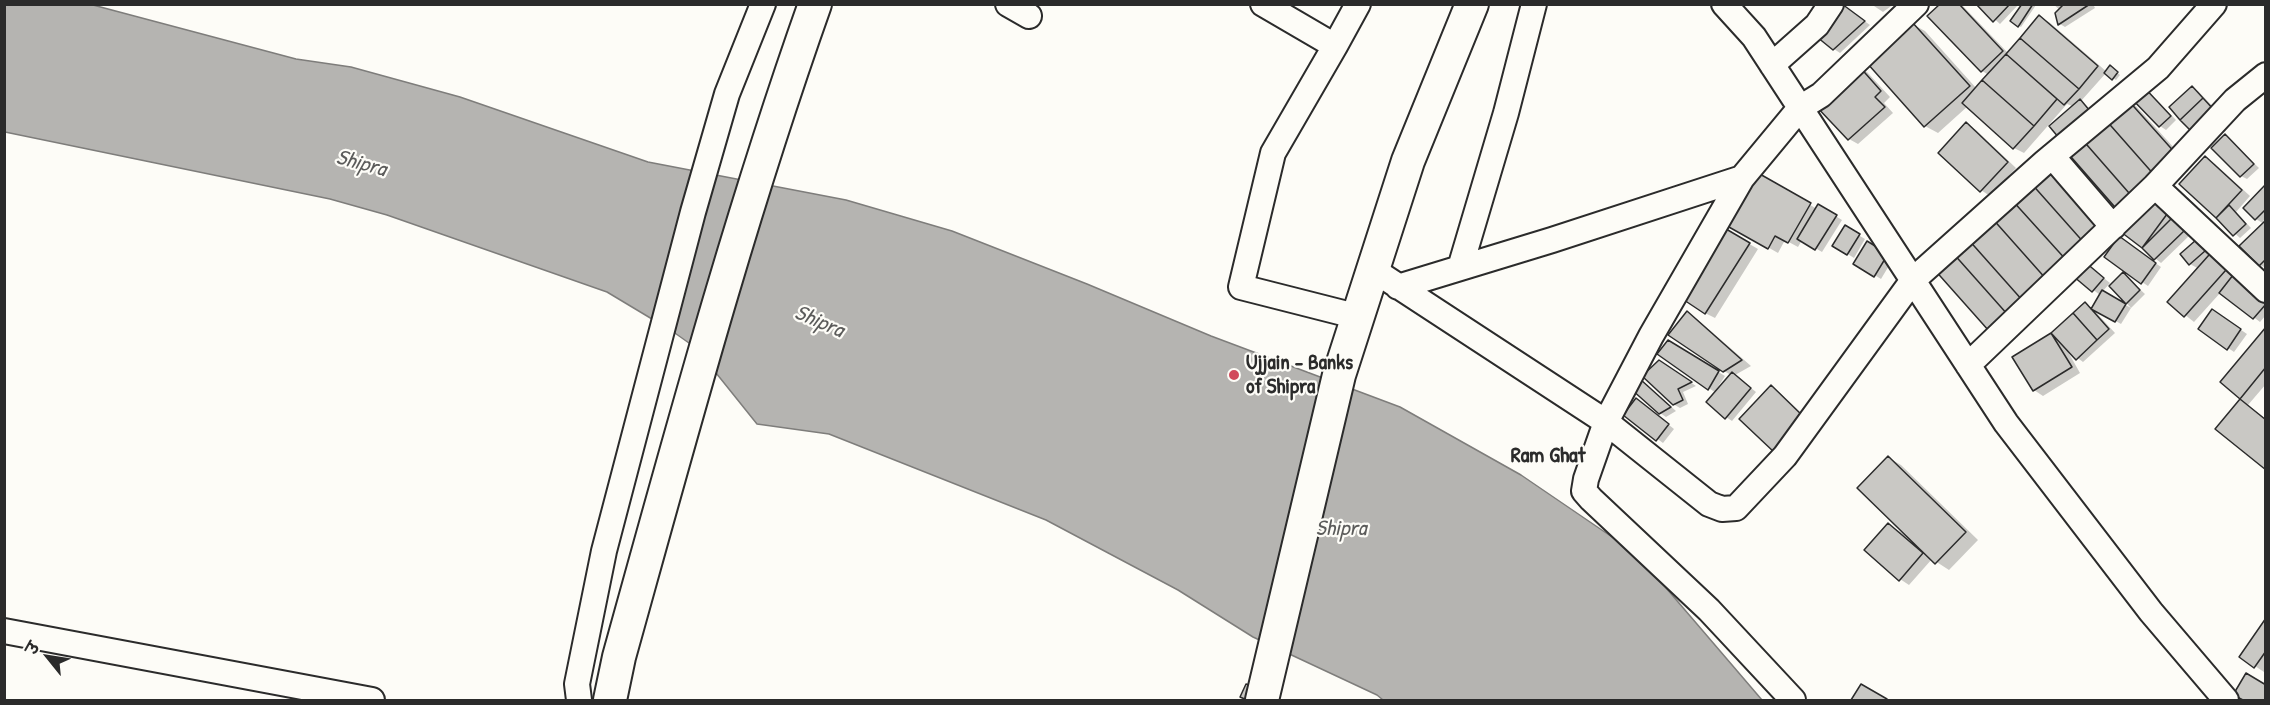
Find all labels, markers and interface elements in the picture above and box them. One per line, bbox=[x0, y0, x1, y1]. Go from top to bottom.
water label: Shipra bbox=[333, 145, 389, 183]
water label: Shipra bbox=[790, 300, 848, 344]
place label: Ujjain - Banks of Shipra bbox=[1246, 350, 1353, 400]
marker: Ujjain - Banks of Shipra bbox=[1227, 368, 1241, 382]
district label: Ram Ghat bbox=[1511, 443, 1585, 469]
water label: Shipra bbox=[1316, 516, 1366, 542]
north arrow bbox=[18, 627, 78, 687]
text: उ bbox=[20, 638, 45, 658]

